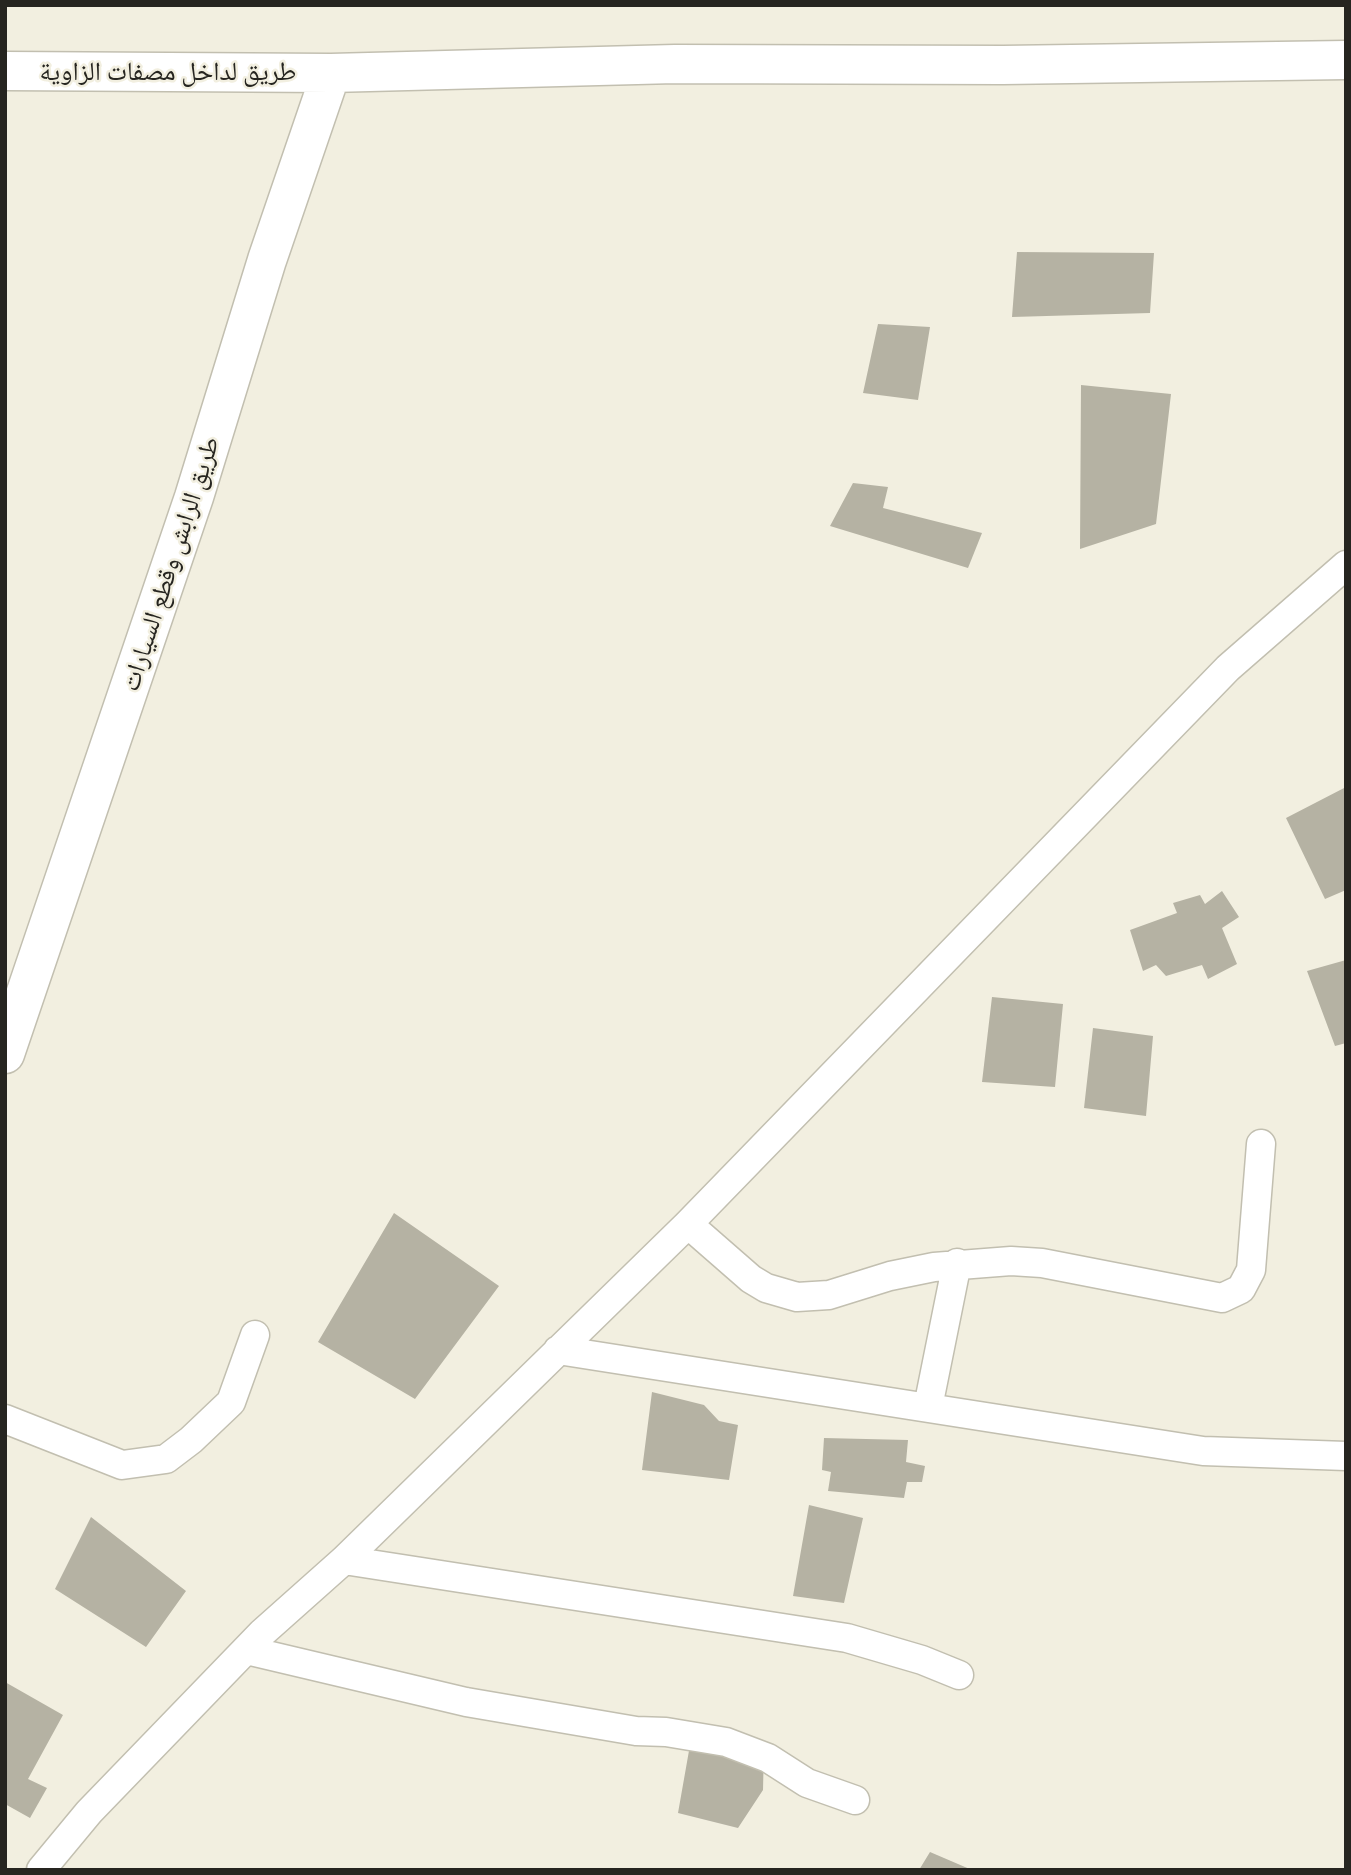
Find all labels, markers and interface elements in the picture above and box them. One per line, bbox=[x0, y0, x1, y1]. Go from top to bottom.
street label: طريق لداخل مصفات الزاوية bbox=[40, 56, 296, 88]
street label: طريق الرابش وقطع السيارات bbox=[115, 433, 227, 695]

